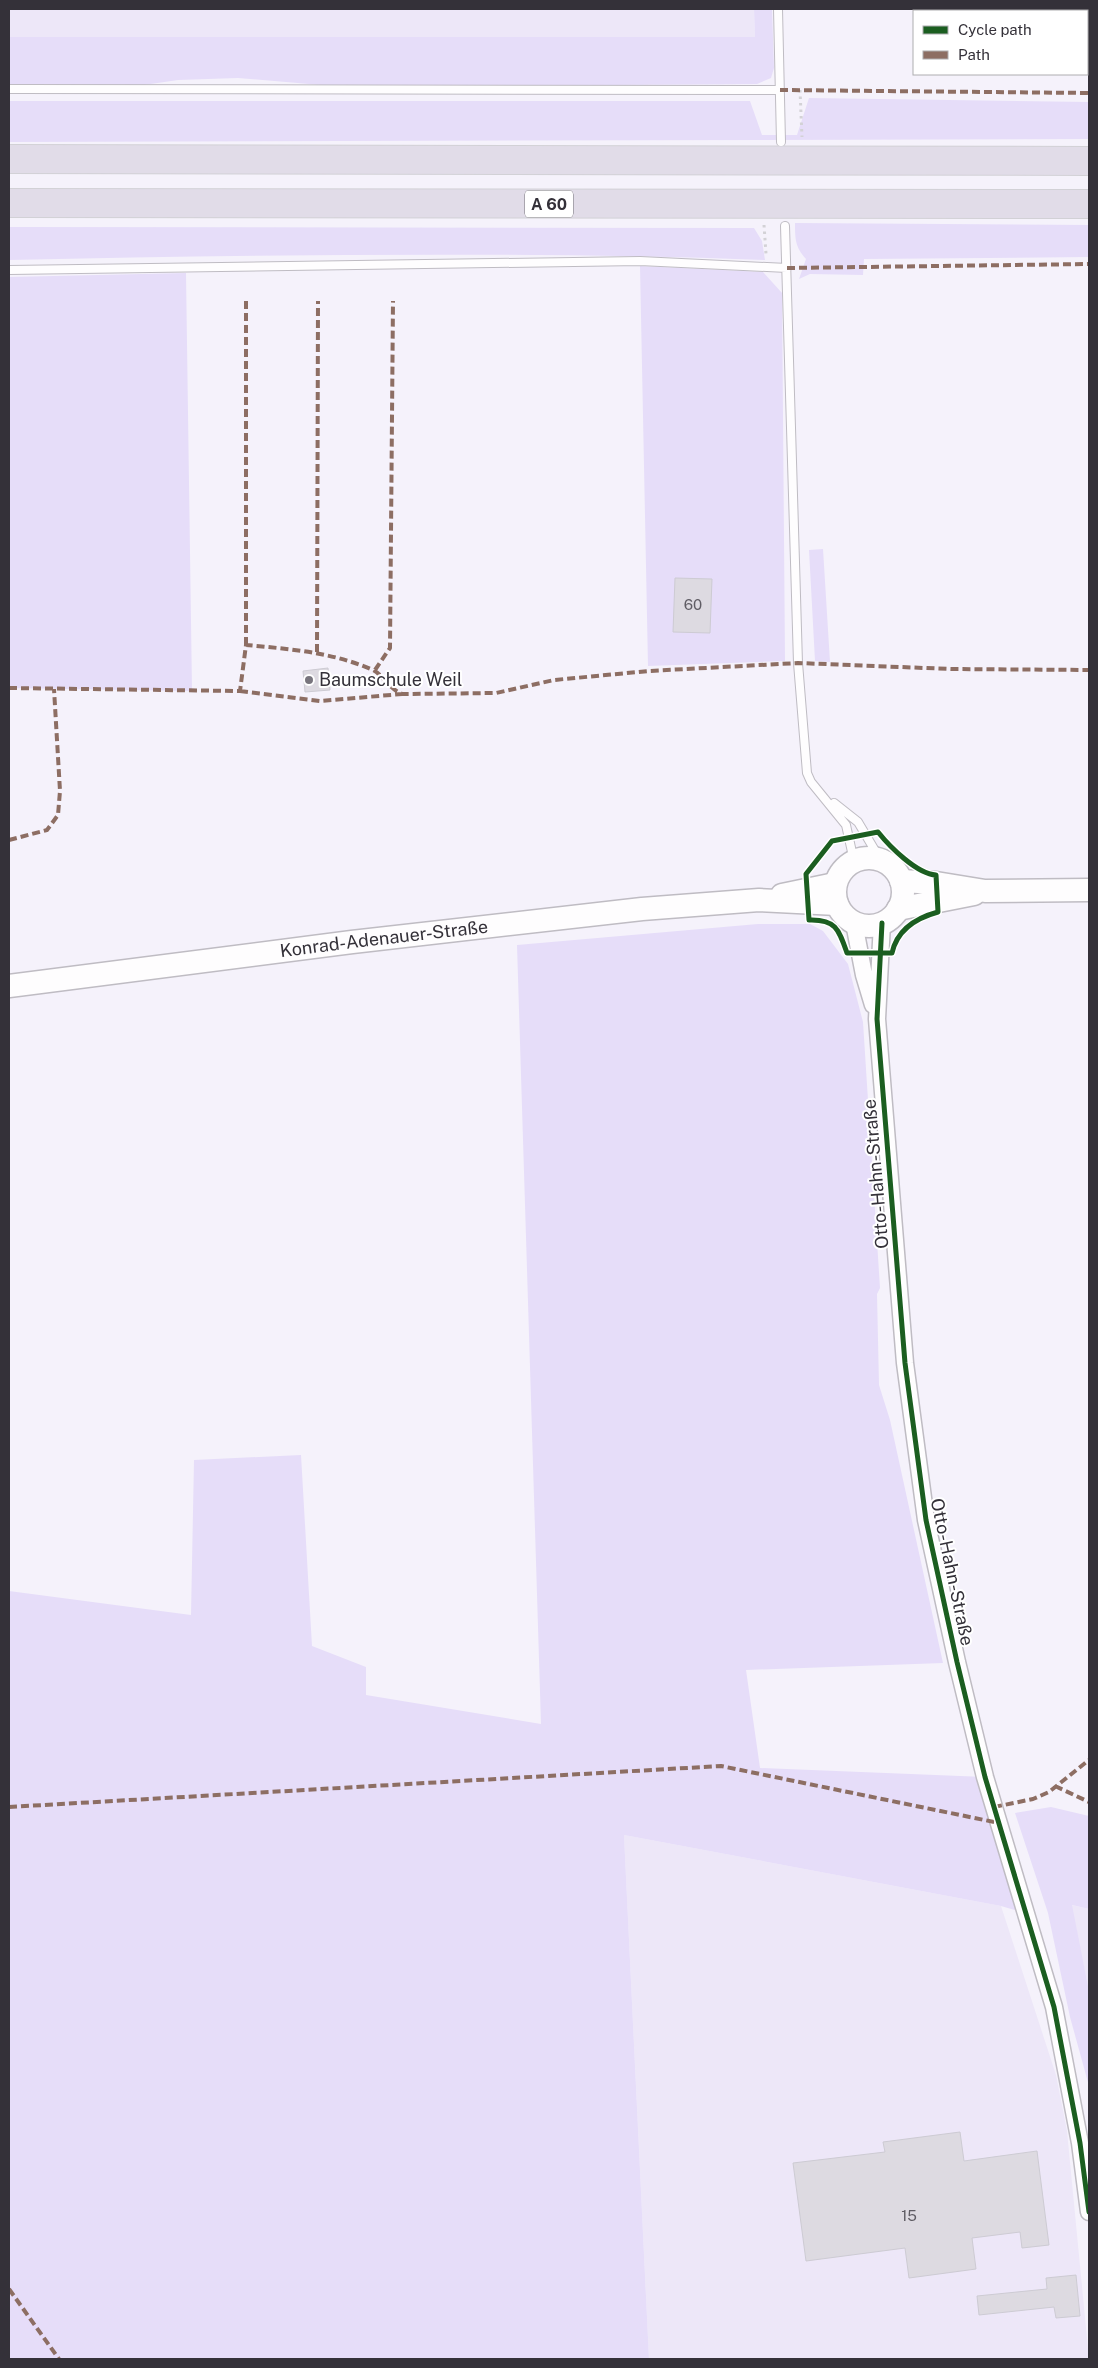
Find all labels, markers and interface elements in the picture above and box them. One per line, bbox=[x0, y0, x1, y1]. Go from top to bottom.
legend bbox=[913, 10, 1088, 75]
text: Cycle path bbox=[958, 21, 1032, 38]
text: Path bbox=[958, 46, 990, 63]
road number: A 60 bbox=[525, 190, 573, 218]
house number: 60 bbox=[684, 596, 702, 613]
place label: Baumschule Weil bbox=[319, 669, 462, 690]
marker: Baumschule Weil bbox=[303, 674, 315, 686]
street label: Konrad-Adenauer-Straße bbox=[279, 916, 489, 961]
street label: Otto-Hahn-Straße bbox=[858, 1098, 893, 1250]
street label: Otto-Hahn-Straße bbox=[927, 1496, 978, 1648]
house number: 15 bbox=[901, 2207, 917, 2224]

